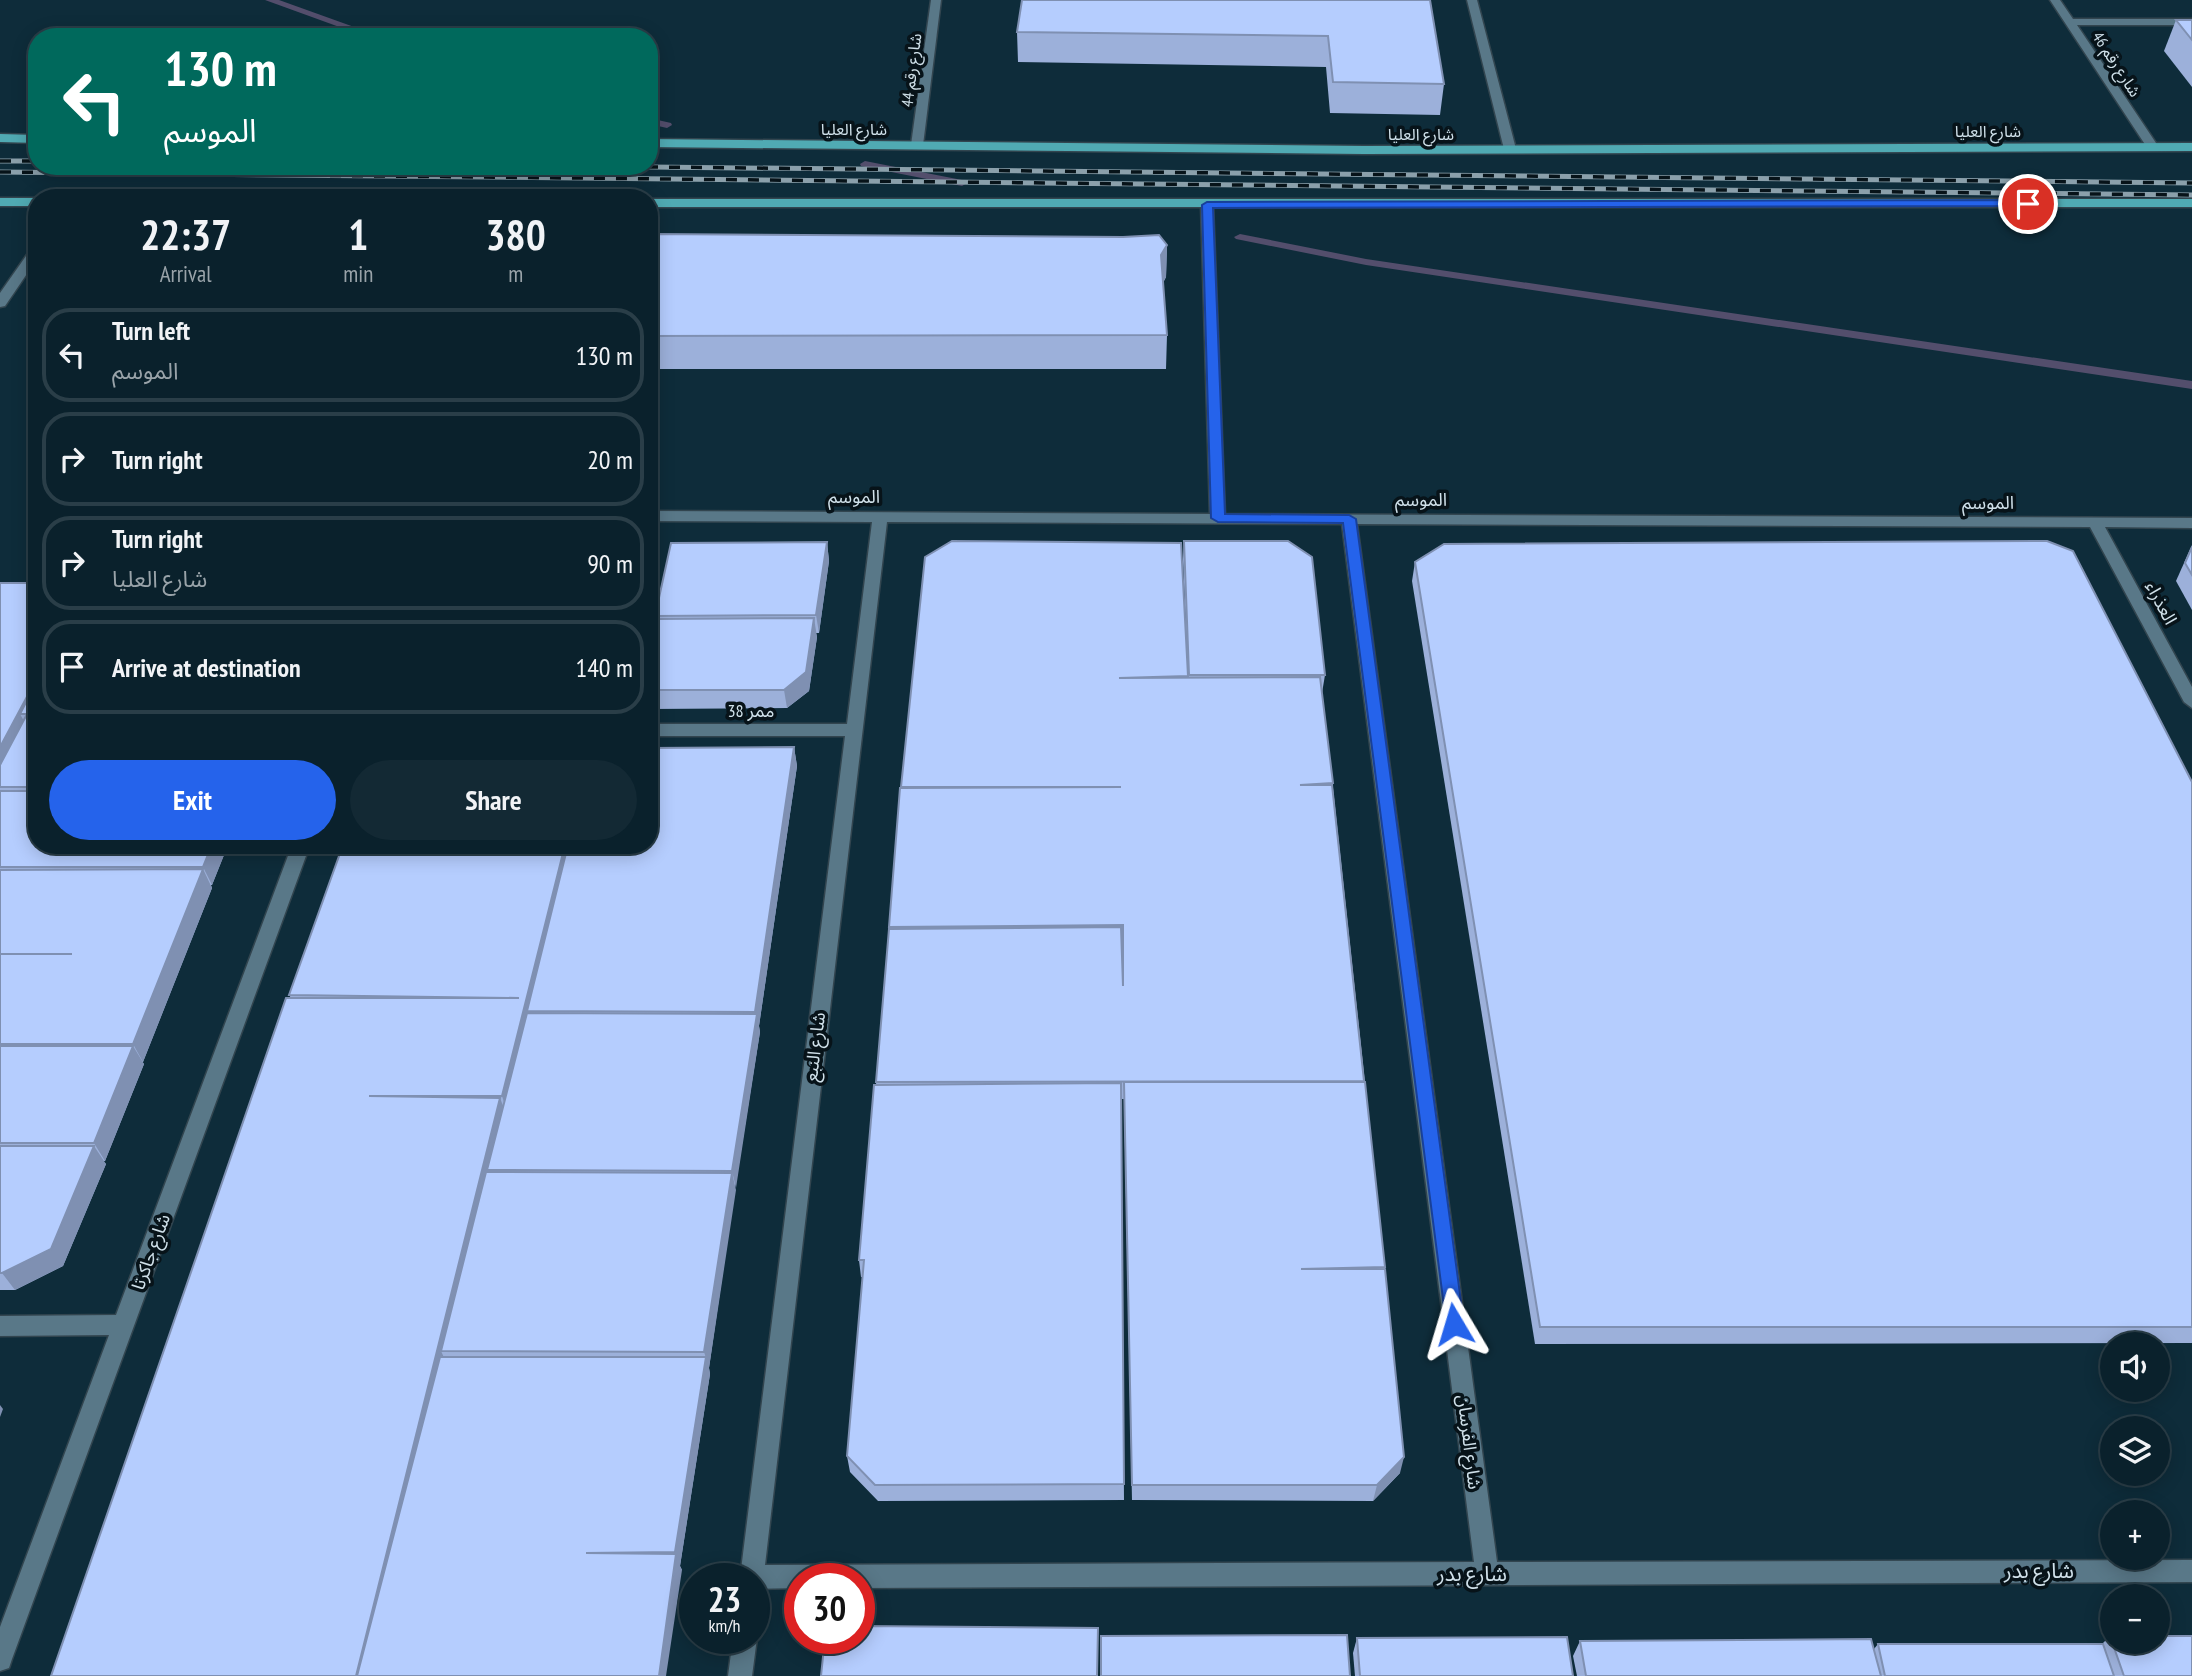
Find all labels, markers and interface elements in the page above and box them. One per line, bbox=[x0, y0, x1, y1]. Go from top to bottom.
street label: شارع رقم 46 bbox=[2086, 28, 2146, 102]
street label: شارع رقم 44 bbox=[897, 32, 928, 108]
text: 130 m bbox=[164, 36, 277, 100]
icon: left bbox=[49, 56, 140, 147]
text: الموسم bbox=[164, 109, 257, 151]
street label: شارع العليا bbox=[821, 119, 887, 142]
street label: شارع العليا bbox=[1955, 121, 2021, 144]
street label: شارع العليا bbox=[1388, 124, 1454, 147]
pin bbox=[1998, 174, 2058, 234]
icon: arrive bbox=[2009, 185, 2047, 223]
text: 22:37 bbox=[140, 207, 231, 262]
text: 1 bbox=[348, 207, 368, 262]
text: 380 bbox=[486, 207, 546, 262]
text: Arrival bbox=[160, 259, 212, 288]
text: min bbox=[343, 259, 373, 288]
text: m bbox=[508, 259, 523, 288]
text: Turn left bbox=[112, 314, 190, 347]
icon: left bbox=[53, 336, 91, 374]
text: 130 m bbox=[575, 339, 633, 372]
text: الموسم bbox=[112, 356, 179, 385]
icon: right bbox=[53, 440, 91, 478]
text: Turn right bbox=[112, 443, 203, 476]
text: 20 m bbox=[587, 443, 633, 476]
street label: الموسم bbox=[828, 485, 880, 510]
street label: الموسم bbox=[1395, 488, 1447, 513]
street label: الموسم bbox=[1962, 491, 2014, 516]
text: Turn right bbox=[112, 522, 203, 555]
icon: right bbox=[53, 544, 91, 582]
text: 90 m bbox=[587, 547, 633, 580]
text: شارع العليا bbox=[112, 564, 207, 593]
street label: العذراء bbox=[2141, 577, 2182, 628]
icon: arrive bbox=[53, 648, 91, 686]
text: Arrive at destination bbox=[112, 651, 301, 684]
text: 140 m bbox=[575, 651, 633, 684]
street label: ممر 38 bbox=[727, 699, 775, 722]
button: Exit bbox=[49, 760, 336, 840]
button: Share bbox=[350, 760, 637, 840]
street label: شارع النبع bbox=[799, 1011, 833, 1083]
street label: شارع جاكرتا bbox=[126, 1211, 178, 1294]
position arrow bbox=[1417, 1287, 1491, 1361]
map controls bbox=[2100, 1332, 2170, 1654]
button: sound bbox=[2100, 1332, 2170, 1402]
street label: شارع الفرسان bbox=[1449, 1393, 1487, 1491]
button: layers bbox=[2100, 1416, 2170, 1486]
button: + bbox=[2100, 1500, 2170, 1570]
street label: شارع بدر bbox=[2003, 1557, 2074, 1586]
street label: شارع بدر bbox=[1436, 1560, 1507, 1589]
speed limit sign: 30 bbox=[784, 1563, 875, 1654]
text: 23 bbox=[708, 1576, 741, 1622]
button: − bbox=[2100, 1584, 2170, 1654]
text: km/h bbox=[709, 1614, 740, 1637]

